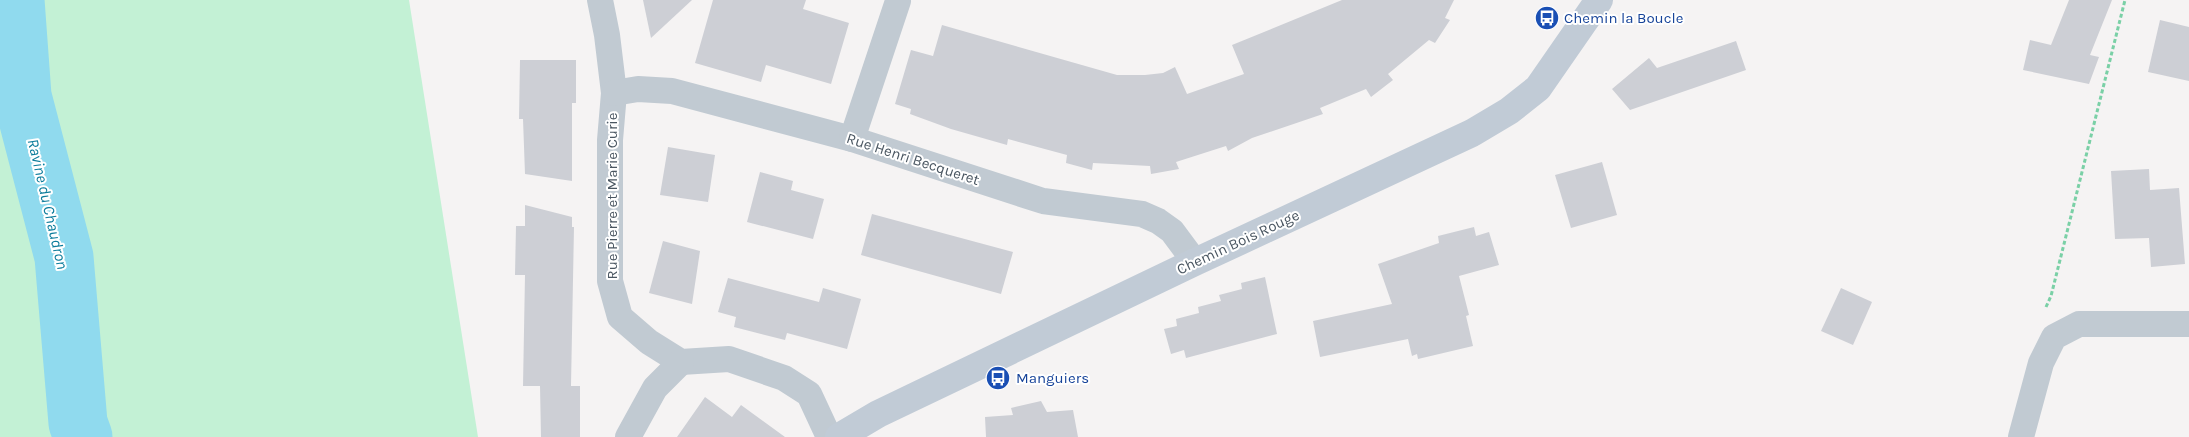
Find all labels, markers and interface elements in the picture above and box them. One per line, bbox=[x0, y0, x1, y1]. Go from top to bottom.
bus stop icon: Chemin la Boucle bbox=[1534, 5, 1560, 31]
place label: Chemin la Boucle bbox=[1564, 9, 1683, 27]
street label: Rue Pierre et Marie Curie bbox=[603, 112, 621, 280]
street label: Rue Henri Becqueret bbox=[844, 129, 982, 189]
water label: Ravine du Chaudron bbox=[24, 137, 72, 271]
street label: Chemin Bois Rouge bbox=[1174, 206, 1302, 278]
bus stop icon: Manguiers bbox=[985, 365, 1011, 391]
place label: Manguiers bbox=[1016, 369, 1089, 387]

